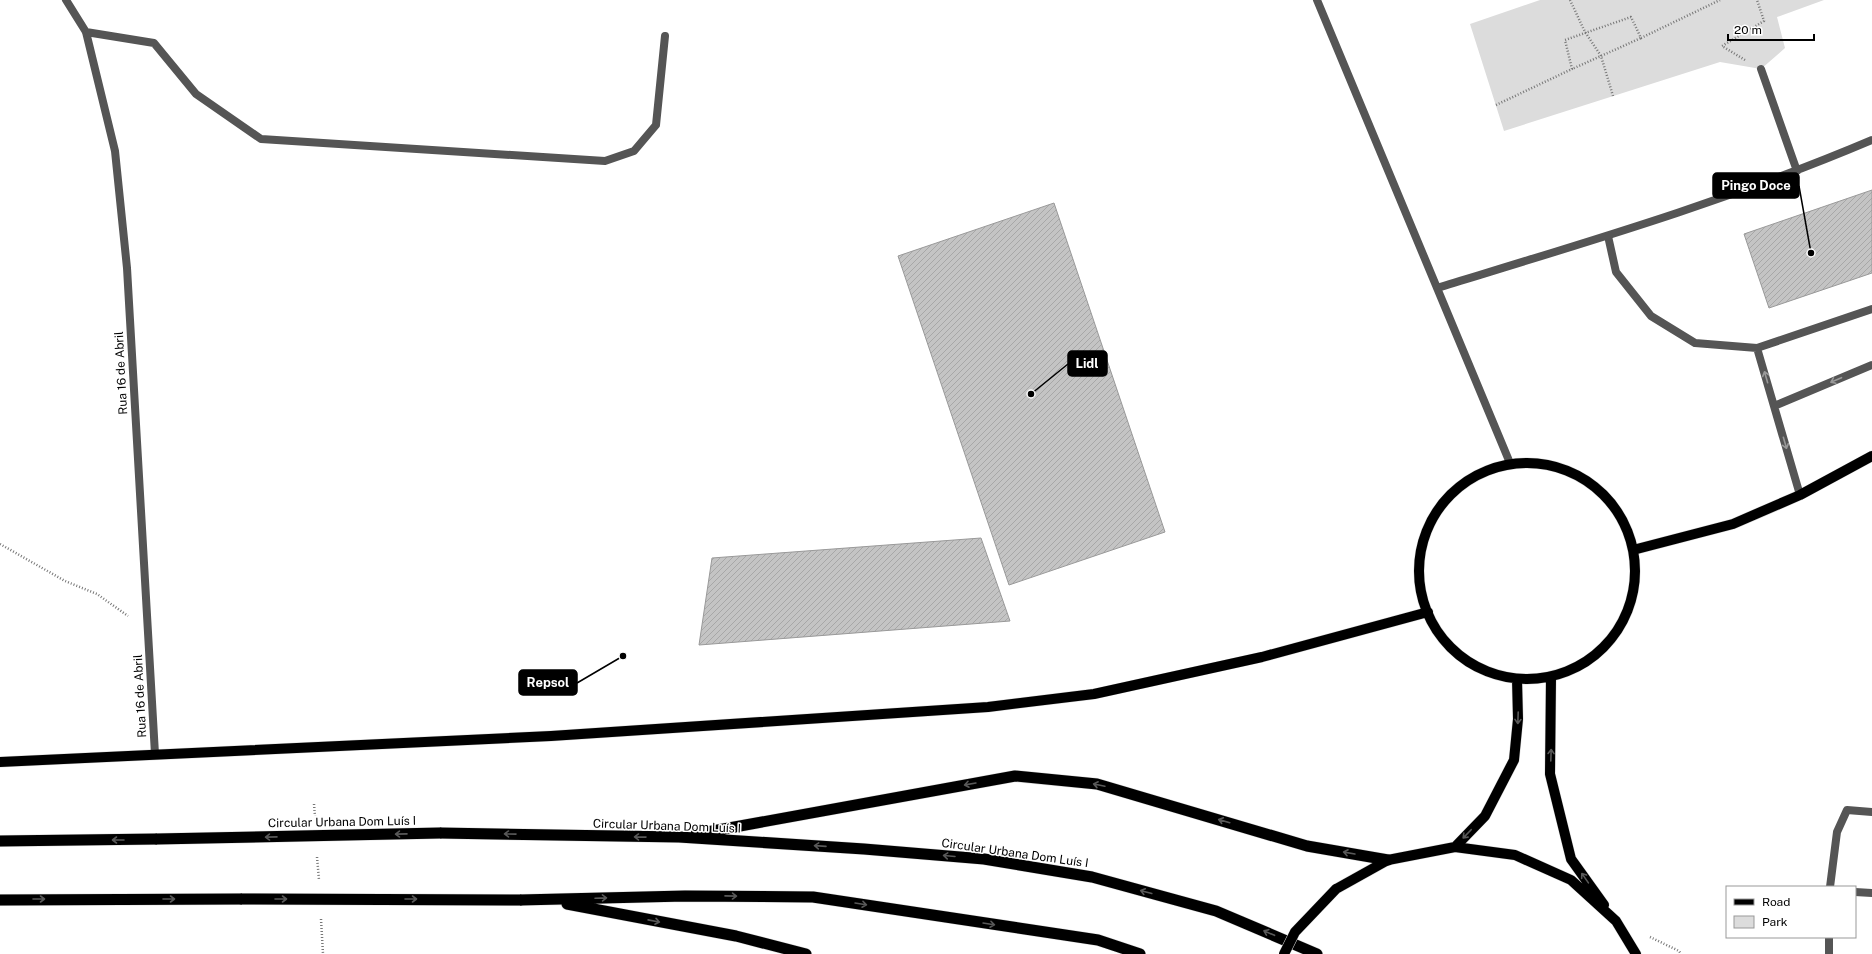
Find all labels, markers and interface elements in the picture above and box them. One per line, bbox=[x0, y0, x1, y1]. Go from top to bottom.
scale bar bbox=[1728, 16, 1814, 42]
text: 20 m bbox=[1734, 23, 1762, 37]
callout: Pingo Doce bbox=[1713, 173, 1799, 198]
text: Pingo Doce bbox=[1721, 178, 1791, 193]
street label: Rua 16 de Abril bbox=[112, 331, 130, 415]
callout: Lidl bbox=[1068, 351, 1107, 376]
text: Lidl bbox=[1075, 356, 1099, 371]
one-way arrow bbox=[1762, 370, 1769, 383]
one-way arrow bbox=[1830, 377, 1842, 384]
one-way arrow bbox=[1782, 437, 1789, 450]
street label: Rua 16 de Abril bbox=[131, 654, 149, 738]
callout: Repsol bbox=[519, 670, 577, 695]
text: Repsol bbox=[527, 675, 569, 690]
one-way arrow bbox=[1514, 711, 1522, 724]
one-way arrow bbox=[1547, 749, 1554, 762]
one-way arrow bbox=[964, 781, 977, 789]
one-way arrow bbox=[1092, 781, 1105, 789]
street label: Circular Urbana Dom Luís I bbox=[268, 814, 416, 830]
street label: Circular Urbana Dom Luís I bbox=[593, 816, 741, 836]
one-way arrow bbox=[1217, 817, 1230, 824]
one-way arrow bbox=[1463, 829, 1472, 839]
one-way arrow bbox=[395, 830, 408, 838]
one-way arrow bbox=[504, 830, 517, 838]
one-way arrow bbox=[265, 833, 278, 841]
one-way arrow bbox=[634, 833, 647, 841]
one-way arrow bbox=[112, 836, 125, 844]
street label: Circular Urbana Dom Luís I bbox=[941, 836, 1089, 870]
one-way arrow bbox=[814, 842, 827, 850]
one-way arrow bbox=[1343, 849, 1356, 857]
one-way arrow bbox=[943, 853, 956, 860]
one-way arrow bbox=[1581, 872, 1589, 883]
legend bbox=[1726, 886, 1856, 938]
one-way arrow bbox=[1139, 888, 1152, 895]
one-way arrow bbox=[724, 892, 737, 900]
one-way arrow bbox=[32, 895, 45, 903]
one-way arrow bbox=[162, 895, 175, 903]
one-way arrow bbox=[274, 895, 287, 903]
one-way arrow bbox=[404, 895, 417, 903]
one-way arrow bbox=[594, 895, 607, 902]
text: Road bbox=[1762, 895, 1790, 909]
one-way arrow bbox=[854, 900, 867, 908]
text: Park bbox=[1762, 915, 1788, 929]
one-way arrow bbox=[647, 917, 660, 925]
one-way arrow bbox=[982, 920, 995, 928]
one-way arrow bbox=[1263, 929, 1275, 937]

